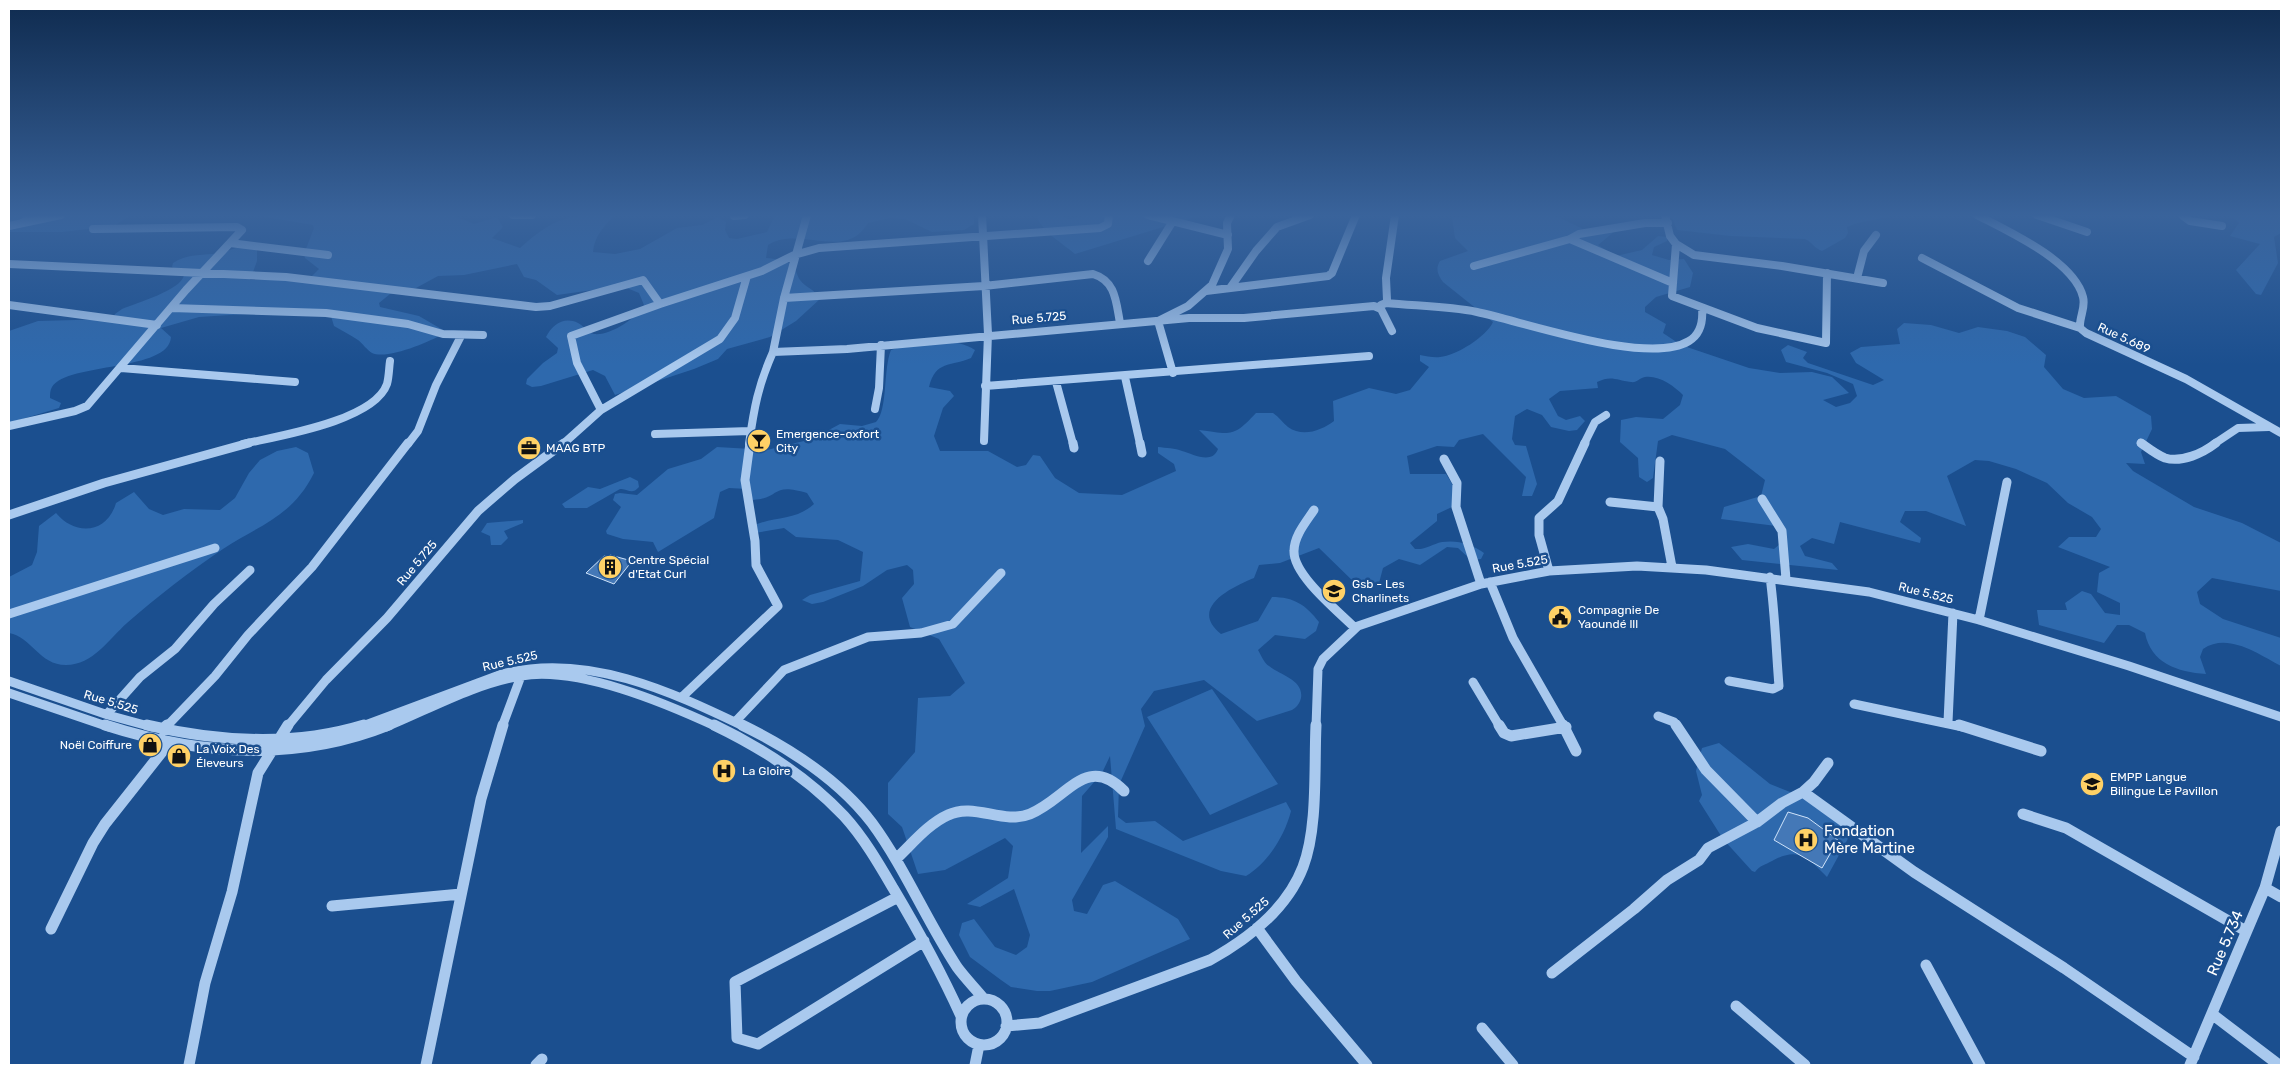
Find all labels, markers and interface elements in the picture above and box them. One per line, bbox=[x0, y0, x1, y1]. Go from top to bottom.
street label: Rue 5.725 bbox=[1011, 309, 1067, 327]
street label: Rue 5.689 bbox=[2095, 320, 2153, 356]
place label: Emergence-oxfort City bbox=[776, 427, 880, 455]
bar icon: Emergence-oxfort City bbox=[746, 428, 772, 454]
office icon: MAAG BTP bbox=[516, 435, 542, 461]
place label: MAAG BTP bbox=[546, 441, 605, 455]
street label: Rue 5.725 bbox=[394, 538, 440, 588]
street label: Rue 5.525 bbox=[1491, 552, 1549, 576]
place label: Centre Spécial d'Etat Curl bbox=[628, 553, 709, 581]
building icon: Centre Spécial d'Etat Curl bbox=[597, 554, 623, 580]
place label: Gsb - Les Charlinets bbox=[1352, 577, 1409, 605]
school or university icon: Gsb - Les Charlinets bbox=[1321, 578, 1347, 604]
street label: Rue 5.525 bbox=[1897, 579, 1955, 607]
place label: Compagnie De Yaoundé lll bbox=[1578, 603, 1660, 631]
public building icon: Compagnie De Yaoundé lll bbox=[1547, 604, 1573, 630]
street label: Rue 5.525 bbox=[481, 648, 539, 674]
street label: Rue 5.525 bbox=[82, 687, 140, 717]
shop icon: Noël Coiffure bbox=[137, 732, 163, 758]
place label: Noël Coiffure bbox=[60, 738, 132, 752]
place label: La Voix Des Éleveurs bbox=[196, 742, 260, 770]
shop icon: La Voix Des Éleveurs bbox=[166, 743, 192, 769]
hospital icon: La Gloire bbox=[711, 758, 737, 784]
place label: La Gloire bbox=[742, 764, 791, 778]
place label: EMPP Langue Bilingue Le Pavillon bbox=[2110, 770, 2218, 798]
school or university icon: EMPP Langue Bilingue Le Pavillon bbox=[2079, 771, 2105, 797]
place label: Fondation Mère Martine bbox=[1824, 822, 1915, 857]
hospital icon: Fondation Mère Martine bbox=[1793, 827, 1819, 853]
street label: Rue 5.525 bbox=[1220, 894, 1272, 942]
street label: Rue 5.734 bbox=[2203, 908, 2247, 978]

